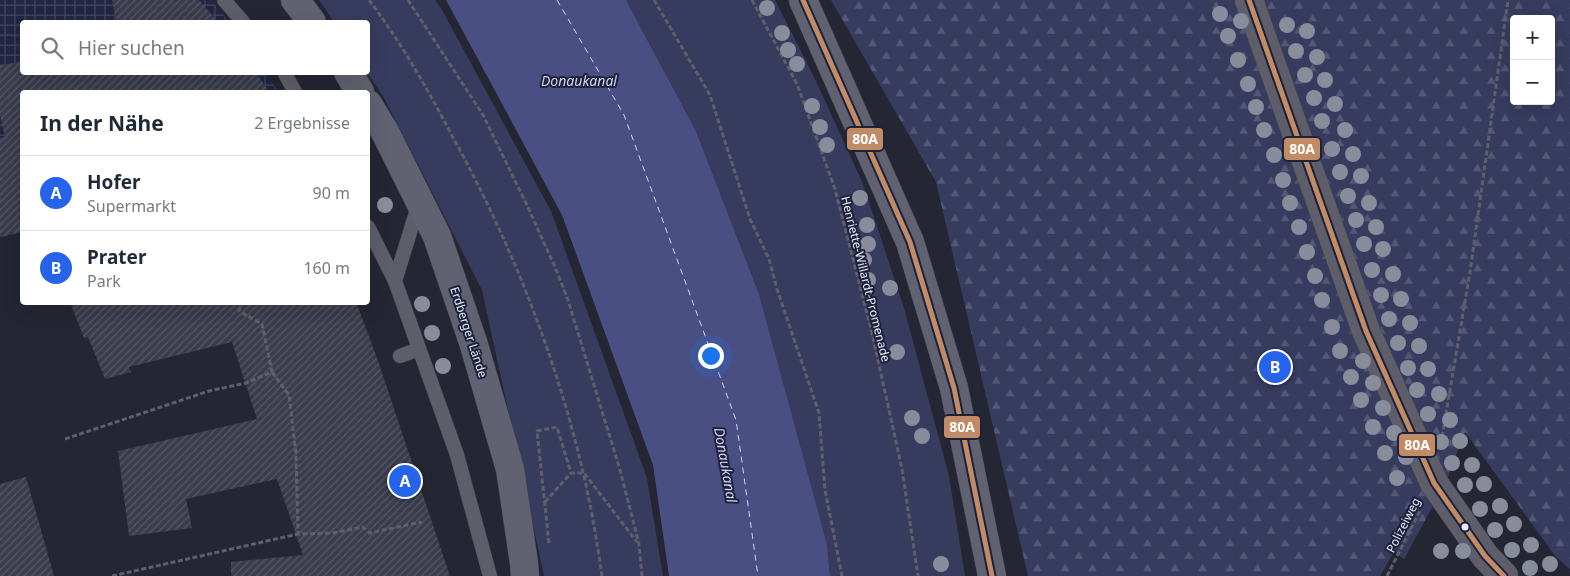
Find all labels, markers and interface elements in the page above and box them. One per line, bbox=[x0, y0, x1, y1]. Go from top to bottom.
map controls bbox=[1510, 15, 1555, 105]
button: + bbox=[1510, 15, 1555, 60]
search box bbox=[20, 20, 370, 75]
icon: search bbox=[38, 34, 66, 62]
text: Hier suchen bbox=[78, 35, 185, 61]
button: − bbox=[1510, 60, 1555, 105]
water label: Donaukanal bbox=[541, 71, 617, 90]
text: In der Nähe bbox=[40, 109, 164, 137]
text: 2 Ergebnisse bbox=[254, 112, 350, 134]
line badge: 80A bbox=[846, 127, 884, 151]
text: 80A bbox=[852, 129, 878, 148]
line badge: 80A bbox=[1283, 137, 1321, 161]
text: 80A bbox=[1289, 139, 1315, 158]
text: Hofer bbox=[87, 169, 141, 195]
text: A bbox=[50, 182, 62, 204]
text: 90 m bbox=[313, 182, 350, 204]
street label: Henriette-Willardt-Promenade bbox=[837, 194, 895, 364]
text: Supermarkt bbox=[87, 195, 176, 217]
text: Prater bbox=[87, 244, 146, 270]
text: B bbox=[51, 257, 61, 279]
text: 160 m bbox=[303, 257, 350, 279]
text: Park bbox=[87, 270, 121, 292]
street label: Erdberger Lände bbox=[446, 284, 492, 380]
your location bbox=[698, 343, 724, 369]
pin: B bbox=[1259, 348, 1291, 386]
line badge: 80A bbox=[943, 415, 981, 439]
text: 80A bbox=[949, 417, 975, 436]
water label: Donaukanal bbox=[710, 426, 742, 504]
line badge: 80A bbox=[1398, 433, 1436, 457]
text: 80A bbox=[1404, 435, 1430, 454]
pin: A bbox=[389, 462, 421, 500]
street label: Polizeiweg bbox=[1382, 495, 1424, 555]
unlabelled marker bbox=[1460, 522, 1470, 532]

